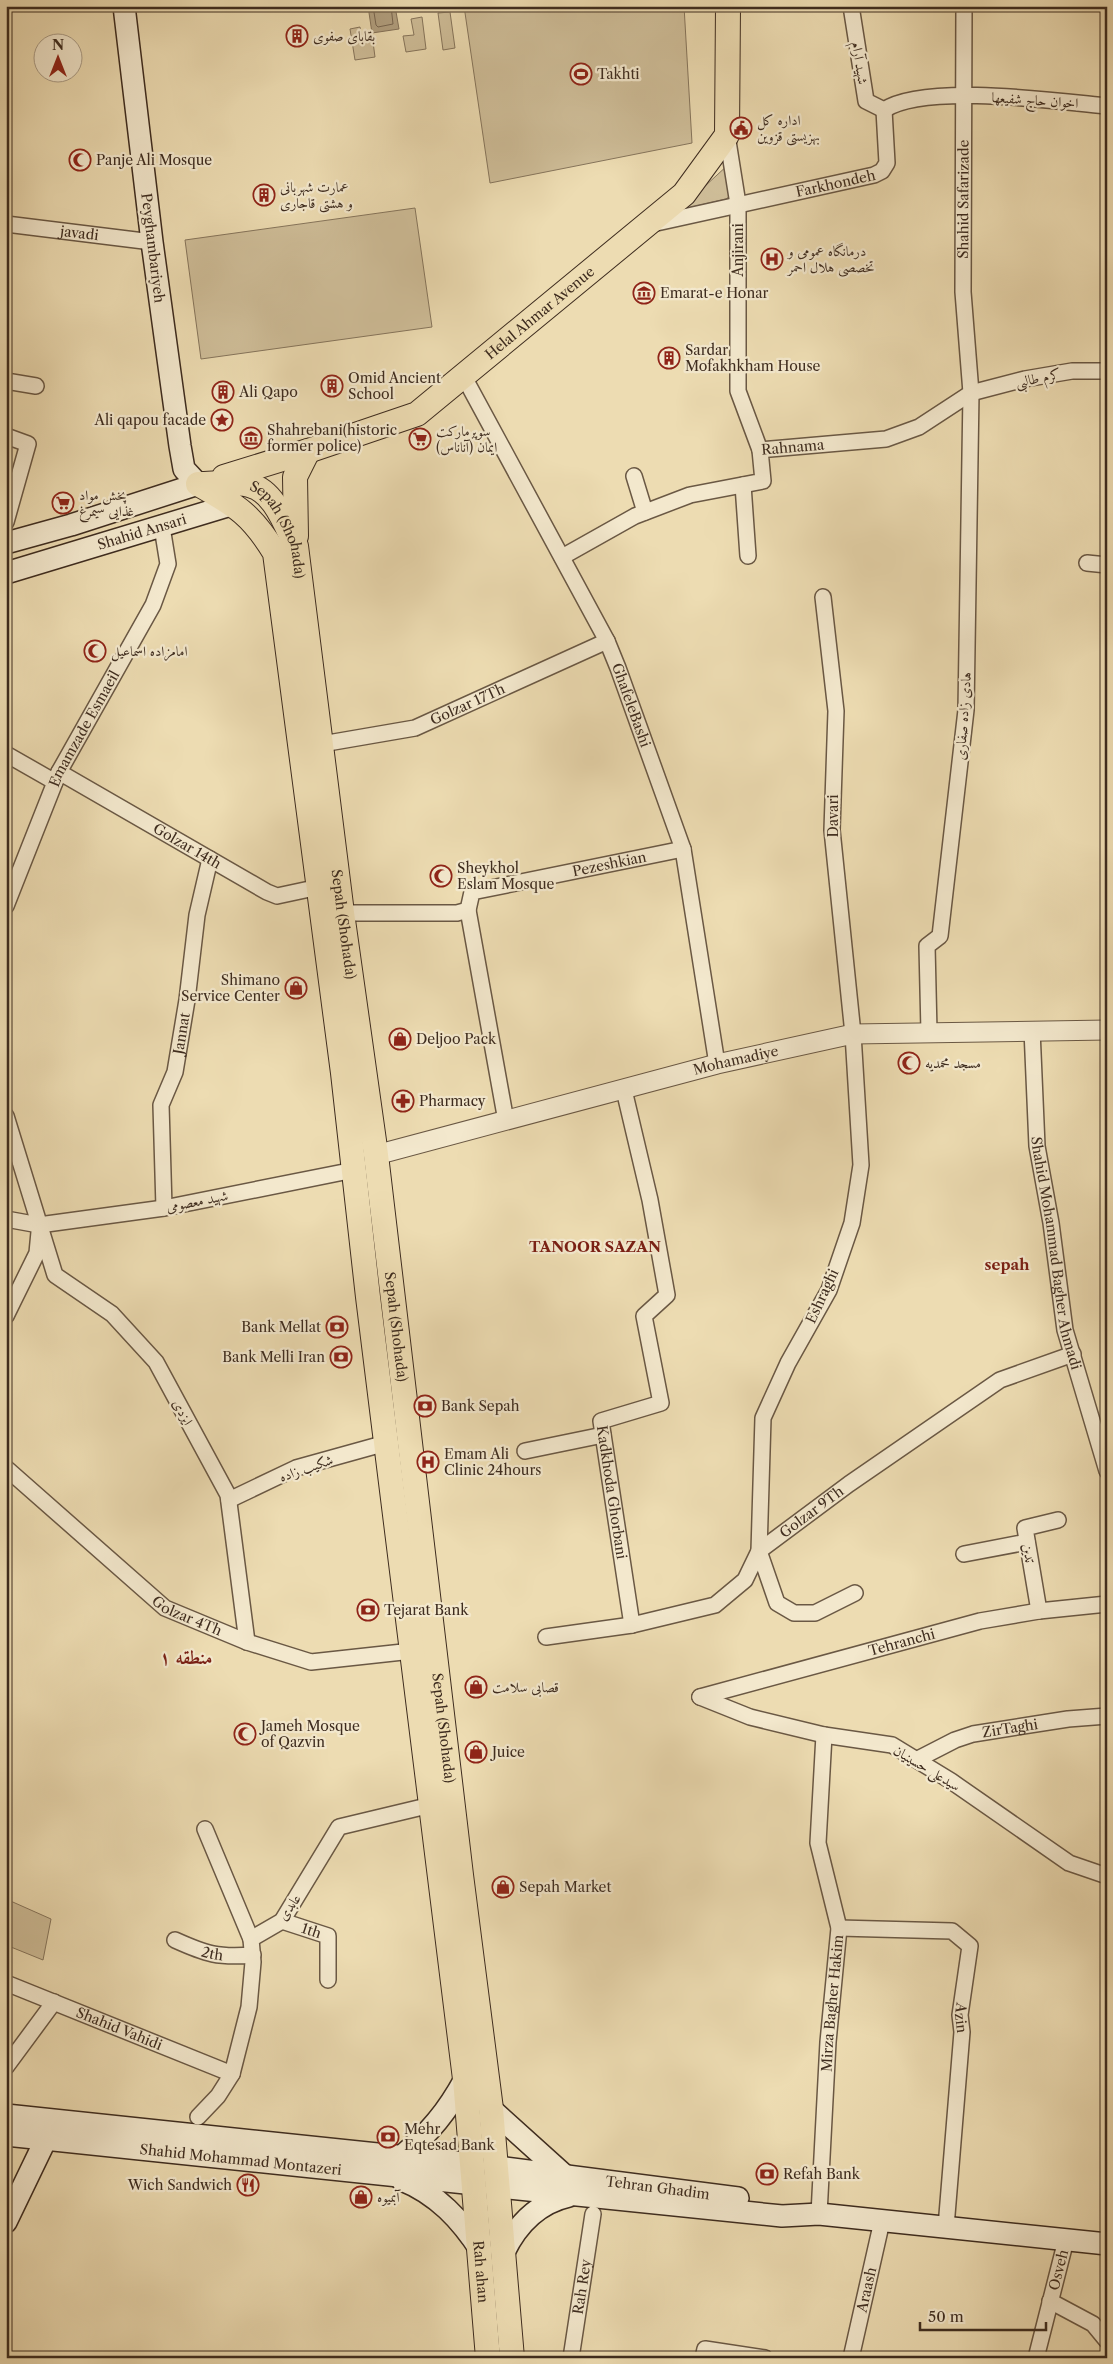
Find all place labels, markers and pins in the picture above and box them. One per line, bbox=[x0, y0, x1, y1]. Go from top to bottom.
building icon: بقابای صفوی bbox=[285, 24, 309, 48]
place label: بقابای صفوی bbox=[313, 27, 375, 45]
sports icon: Takhti bbox=[569, 62, 593, 86]
place label: Takhti bbox=[597, 65, 640, 83]
place label: اداره کل بهزیستی قزوین bbox=[757, 111, 820, 146]
public building icon: اداره کل بهزیستی قزوین bbox=[729, 116, 753, 140]
mosque icon: Panje Ali Mosque bbox=[68, 148, 92, 172]
place label: Panje Ali Mosque bbox=[96, 151, 212, 169]
place label: عمارت شهربانی و هشتی قاجاری bbox=[280, 178, 353, 213]
building icon: عمارت شهربانی و هشتی قاجاری bbox=[252, 183, 276, 207]
place label: درمانگاه عمومی و تخصصی هلال احمر bbox=[786, 242, 874, 277]
hospital icon: درمانگاه عمومی و تخصصی هلال احمر bbox=[760, 247, 784, 271]
museum icon: Emarat-e Honar bbox=[632, 281, 656, 305]
place label: Emarat-e Honar bbox=[660, 284, 769, 302]
place label: Sardar Mofakhkham House bbox=[685, 341, 821, 375]
building icon: Sardar Mofakhkham House bbox=[657, 346, 681, 370]
place label: Omid Ancient School bbox=[348, 369, 441, 403]
building icon: Omid Ancient School bbox=[320, 374, 344, 398]
building icon: Ali Qapo bbox=[211, 380, 235, 404]
place label: Ali Qapo bbox=[238, 383, 298, 401]
place icon: Ali qapou facade bbox=[210, 408, 234, 432]
place label: Ali qapou facade bbox=[94, 411, 206, 429]
place label: Shahrebani(historic former police) bbox=[267, 421, 397, 455]
place label: سوپرمارکت ایمان (آناناس) bbox=[436, 422, 497, 456]
museum icon: Shahrebani(historic former police) bbox=[239, 426, 263, 450]
supermarket icon: سوپرمارکت ایمان (آناناس) bbox=[408, 427, 432, 451]
place label: پخش مواد غذایی سیمرغ bbox=[79, 486, 134, 523]
supermarket icon: پخش مواد غذایی سیمرغ bbox=[51, 491, 75, 515]
mosque icon: امامزاده اسماعیل bbox=[83, 639, 107, 663]
place label: امامزاده اسماعیل bbox=[111, 642, 188, 662]
place label: Sheykhol Eslam Mosque bbox=[457, 859, 555, 893]
mosque icon: Sheykhol Eslam Mosque bbox=[429, 864, 453, 888]
place label: Shimano Service Center bbox=[181, 971, 280, 1005]
shop icon: Shimano Service Center bbox=[284, 976, 308, 1000]
shop icon: Deljoo Pack bbox=[388, 1027, 412, 1051]
place label: Deljoo Pack bbox=[416, 1030, 497, 1048]
mosque icon: مسجد محمدیه bbox=[897, 1051, 921, 1075]
place label: مسجد محمدیه bbox=[925, 1054, 981, 1072]
pharmacy icon: Pharmacy bbox=[391, 1089, 415, 1113]
place label: Pharmacy bbox=[419, 1092, 486, 1110]
bank icon: Bank Mellat bbox=[325, 1315, 349, 1339]
place label: Bank Mellat bbox=[241, 1318, 321, 1336]
bank icon: Bank Melli Iran bbox=[329, 1345, 353, 1369]
place label: Bank Melli Iran bbox=[222, 1348, 325, 1366]
bank icon: Bank Sepah bbox=[413, 1394, 437, 1418]
place label: Bank Sepah bbox=[441, 1397, 520, 1415]
place label: Emam Ali Clinic 24hours bbox=[444, 1445, 541, 1479]
hospital icon: Emam Ali Clinic 24hours bbox=[416, 1450, 440, 1474]
bank icon: Tejarat Bank bbox=[356, 1598, 380, 1622]
place label: Tejarat Bank bbox=[384, 1601, 469, 1619]
shop icon: قصابی سلامت bbox=[464, 1675, 488, 1699]
place label: قصابی سلامت bbox=[492, 1678, 559, 1697]
place label: Jameh Mosque of Qazvin bbox=[259, 1717, 360, 1751]
mosque icon: Jameh Mosque of Qazvin bbox=[233, 1722, 257, 1746]
shop icon: Juice bbox=[464, 1740, 488, 1764]
place label: Juice bbox=[490, 1743, 525, 1761]
shop icon: Sepah Market bbox=[491, 1875, 515, 1899]
place label: Sepah Market bbox=[519, 1878, 611, 1896]
place label: Mehr Eqtesad Bank bbox=[404, 2120, 496, 2154]
bank icon: Mehr Eqtesad Bank bbox=[376, 2125, 400, 2149]
bank icon: Refah Bank bbox=[755, 2162, 779, 2186]
place label: Refah Bank bbox=[783, 2165, 861, 2183]
restaurant icon: Wich Sandwich bbox=[236, 2173, 260, 2197]
place label: Wich Sandwich bbox=[127, 2176, 232, 2194]
shop icon: آبمیوه bbox=[349, 2185, 373, 2209]
place label: آبمیوه bbox=[377, 2188, 402, 2206]

